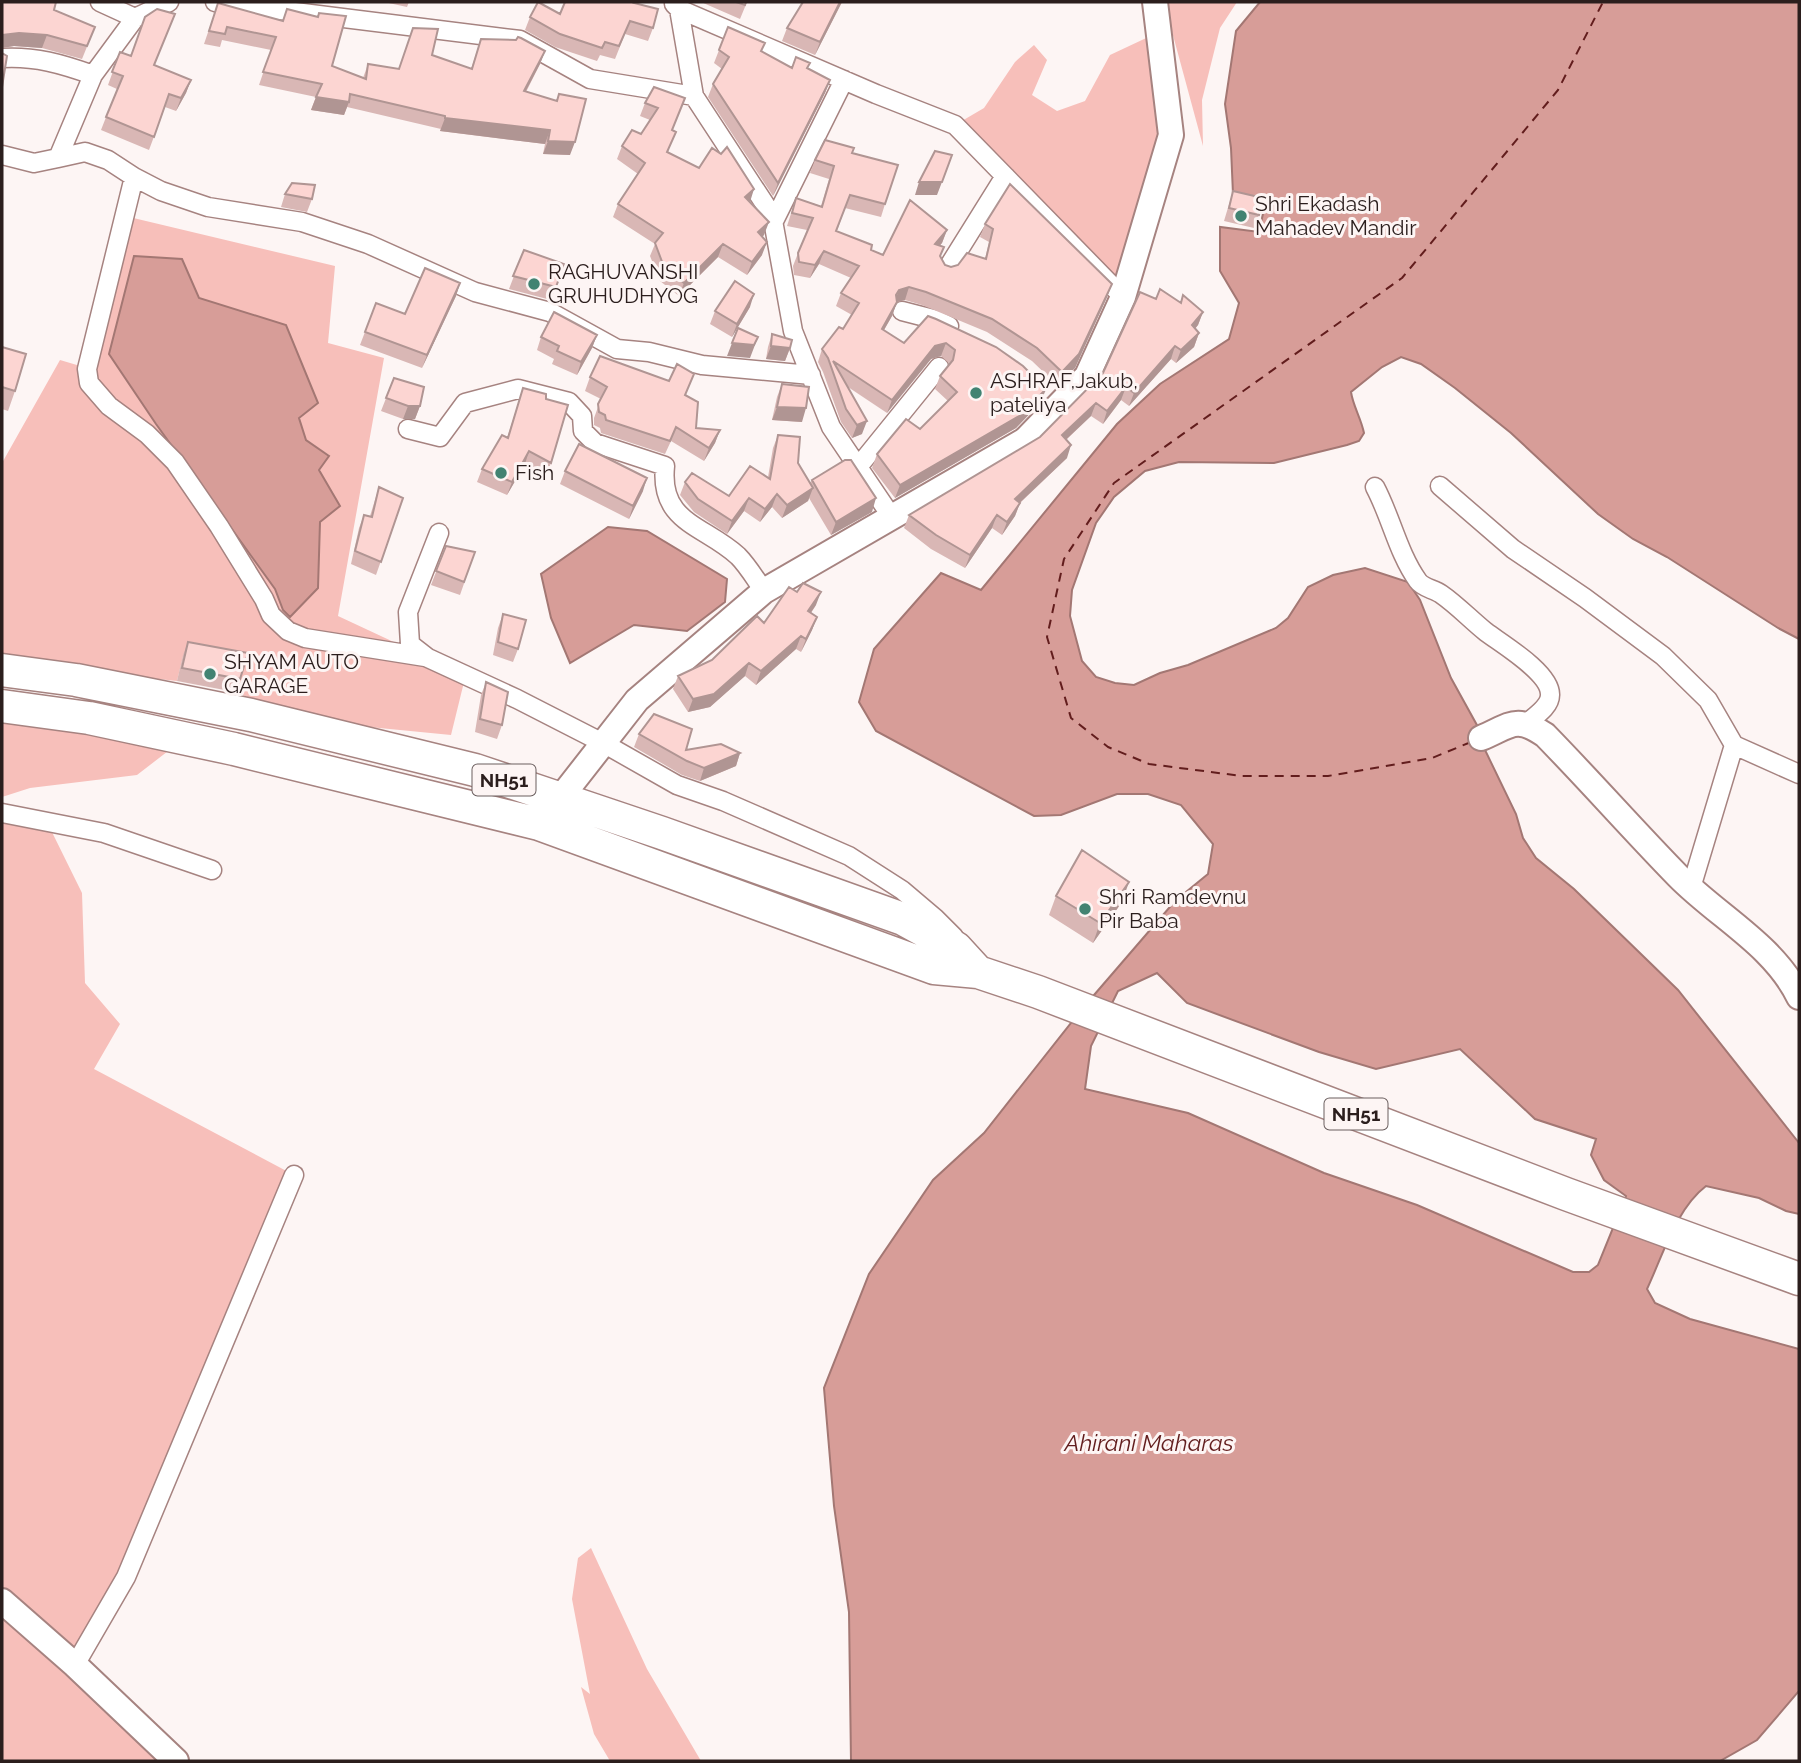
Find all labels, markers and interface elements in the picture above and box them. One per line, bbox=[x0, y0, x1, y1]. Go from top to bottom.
place label: Shri Ekadash Mahadev Mandir bbox=[1255, 191, 1417, 240]
marker: Shri Ekadash Mahadev Mandir bbox=[1233, 208, 1249, 224]
place label: RAGHUVANSHI GRUHUDHYOG bbox=[548, 259, 699, 308]
marker: RAGHUVANSHI GRUHUDHYOG bbox=[526, 276, 542, 292]
place label: ASHRAF,Jakub, pateliya bbox=[990, 368, 1138, 417]
marker: ASHRAF,Jakub, pateliya bbox=[968, 385, 984, 401]
place label: Fish bbox=[515, 460, 554, 485]
marker: Fish bbox=[493, 465, 509, 481]
place label: SHYAM AUTO GARAGE bbox=[224, 649, 359, 698]
marker: SHYAM AUTO GARAGE bbox=[202, 666, 218, 682]
road number: NH51 bbox=[472, 764, 536, 796]
place label: Shri Ramdevnu Pir Baba bbox=[1099, 884, 1247, 933]
marker: Shri Ramdevnu Pir Baba bbox=[1077, 901, 1093, 917]
road number: NH51 bbox=[1324, 1098, 1388, 1130]
water label: Ahirani Maharas bbox=[1062, 1429, 1234, 1456]

